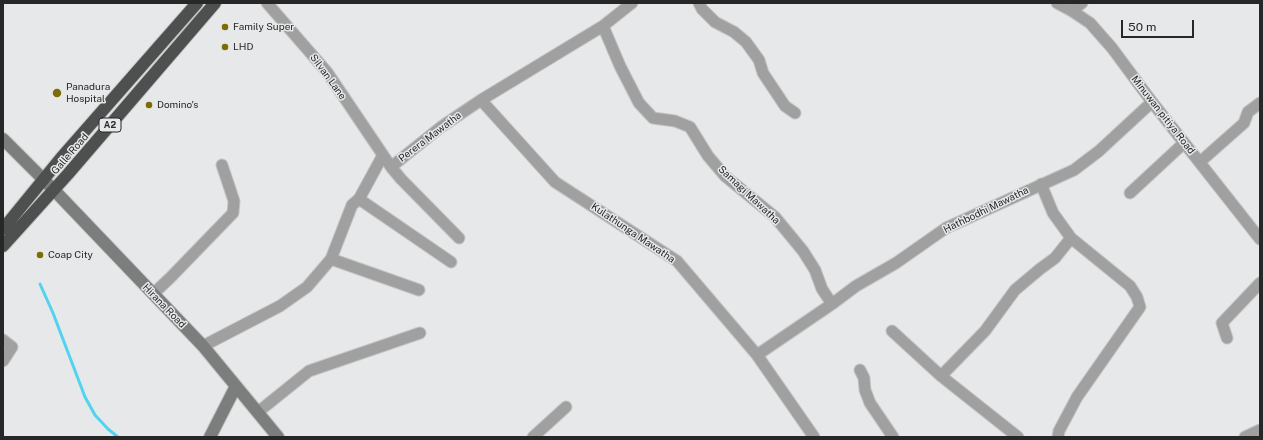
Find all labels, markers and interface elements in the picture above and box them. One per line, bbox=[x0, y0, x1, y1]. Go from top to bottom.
scale bar bbox=[1123, 12, 1196, 38]
text: 50 m bbox=[1128, 20, 1156, 34]
place label: Family Super bbox=[233, 21, 294, 33]
marker: Family Super bbox=[220, 22, 230, 32]
place label: LHD bbox=[233, 41, 253, 53]
marker: LHD bbox=[220, 42, 230, 52]
street label: Silvan Lane bbox=[307, 52, 349, 102]
street label: Minuwan pitiya Road bbox=[1129, 73, 1197, 157]
place label: Panadura Hospital bbox=[66, 81, 110, 104]
marker: Panadura Hospital bbox=[51, 87, 63, 99]
place label: Domino's bbox=[157, 99, 198, 111]
marker: Domino's bbox=[144, 100, 154, 110]
street label: Perera Mawatha bbox=[396, 109, 464, 165]
road number: A2 bbox=[99, 118, 121, 132]
street label: Galle Road bbox=[49, 131, 91, 177]
street label: Samagi Mawatha bbox=[716, 163, 782, 227]
street label: Hathbodhi Mawatha bbox=[941, 184, 1031, 236]
street label: Kulathunga Mawatha bbox=[589, 201, 677, 265]
place label: Coap City bbox=[48, 249, 93, 261]
marker: Coap City bbox=[35, 250, 45, 260]
street label: Hirana Road bbox=[140, 281, 188, 331]

